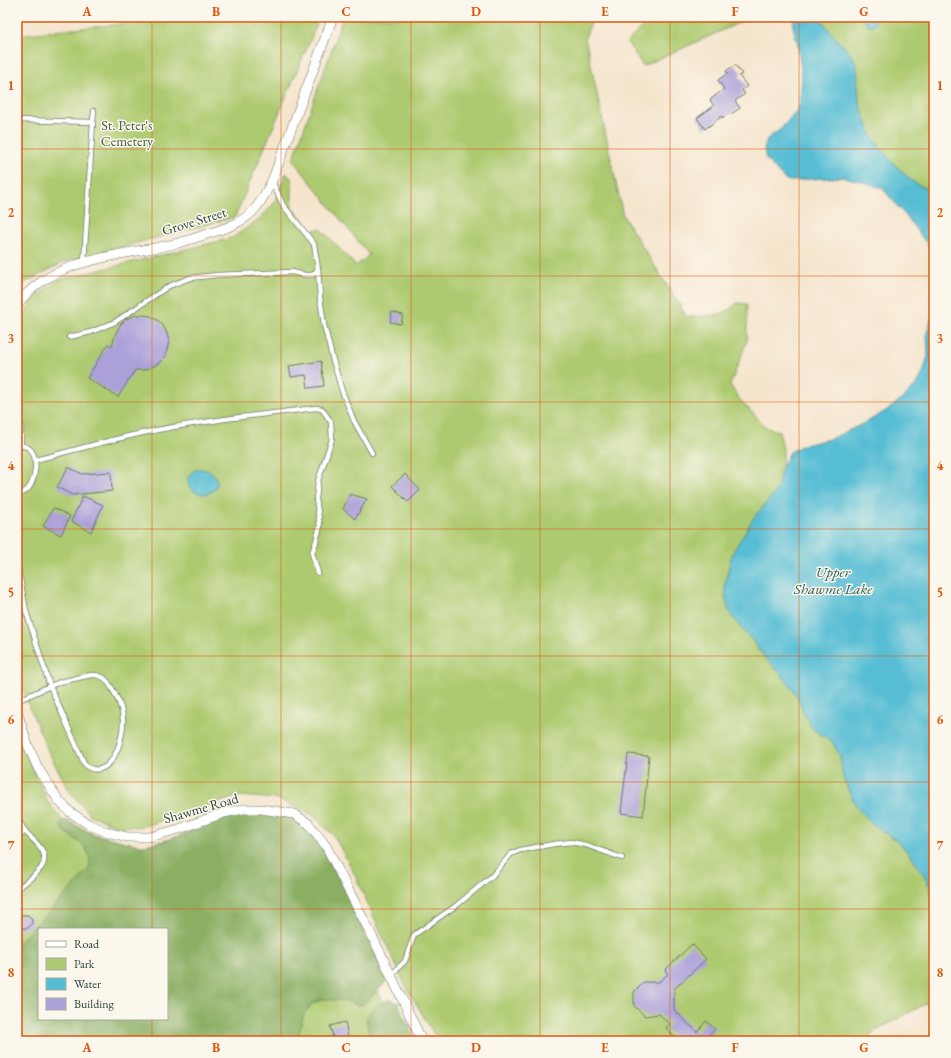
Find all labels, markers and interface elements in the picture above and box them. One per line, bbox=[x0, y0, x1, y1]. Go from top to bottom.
text: A bbox=[81, 3, 92, 20]
text: B bbox=[212, 3, 220, 20]
text: C bbox=[341, 3, 351, 20]
text: D bbox=[471, 3, 481, 20]
text: E bbox=[601, 3, 609, 20]
text: F bbox=[731, 3, 739, 20]
text: G bbox=[859, 3, 869, 20]
text: 1 bbox=[8, 77, 15, 94]
text: 1 bbox=[937, 77, 944, 94]
park label: St. Peter's Cemetery bbox=[101, 116, 154, 150]
street label: Grove Street bbox=[160, 203, 229, 239]
text: 2 bbox=[8, 204, 15, 221]
text: 2 bbox=[937, 204, 944, 221]
text: 3 bbox=[8, 330, 15, 347]
text: 3 bbox=[937, 330, 944, 347]
text: 4 bbox=[8, 457, 15, 474]
text: 4 bbox=[937, 457, 944, 474]
water label: Upper Shawme Lake bbox=[793, 562, 873, 598]
text: 5 bbox=[8, 584, 14, 601]
text: 5 bbox=[937, 584, 943, 601]
text: 6 bbox=[8, 711, 15, 728]
text: 6 bbox=[937, 711, 944, 728]
street label: Shawme Road bbox=[161, 788, 241, 827]
text: 7 bbox=[8, 837, 15, 854]
text: 7 bbox=[937, 837, 944, 854]
legend bbox=[38, 928, 168, 1020]
text: Road bbox=[74, 936, 100, 952]
text: Park bbox=[74, 956, 95, 972]
text: 8 bbox=[8, 964, 15, 981]
text: 8 bbox=[937, 964, 944, 981]
text: Water bbox=[74, 976, 101, 992]
text: Building bbox=[74, 996, 115, 1012]
text: A bbox=[81, 1039, 92, 1056]
text: B bbox=[212, 1039, 220, 1056]
text: C bbox=[341, 1039, 351, 1056]
text: D bbox=[471, 1039, 481, 1056]
text: E bbox=[601, 1039, 609, 1056]
text: F bbox=[731, 1039, 739, 1056]
text: G bbox=[859, 1039, 869, 1056]

